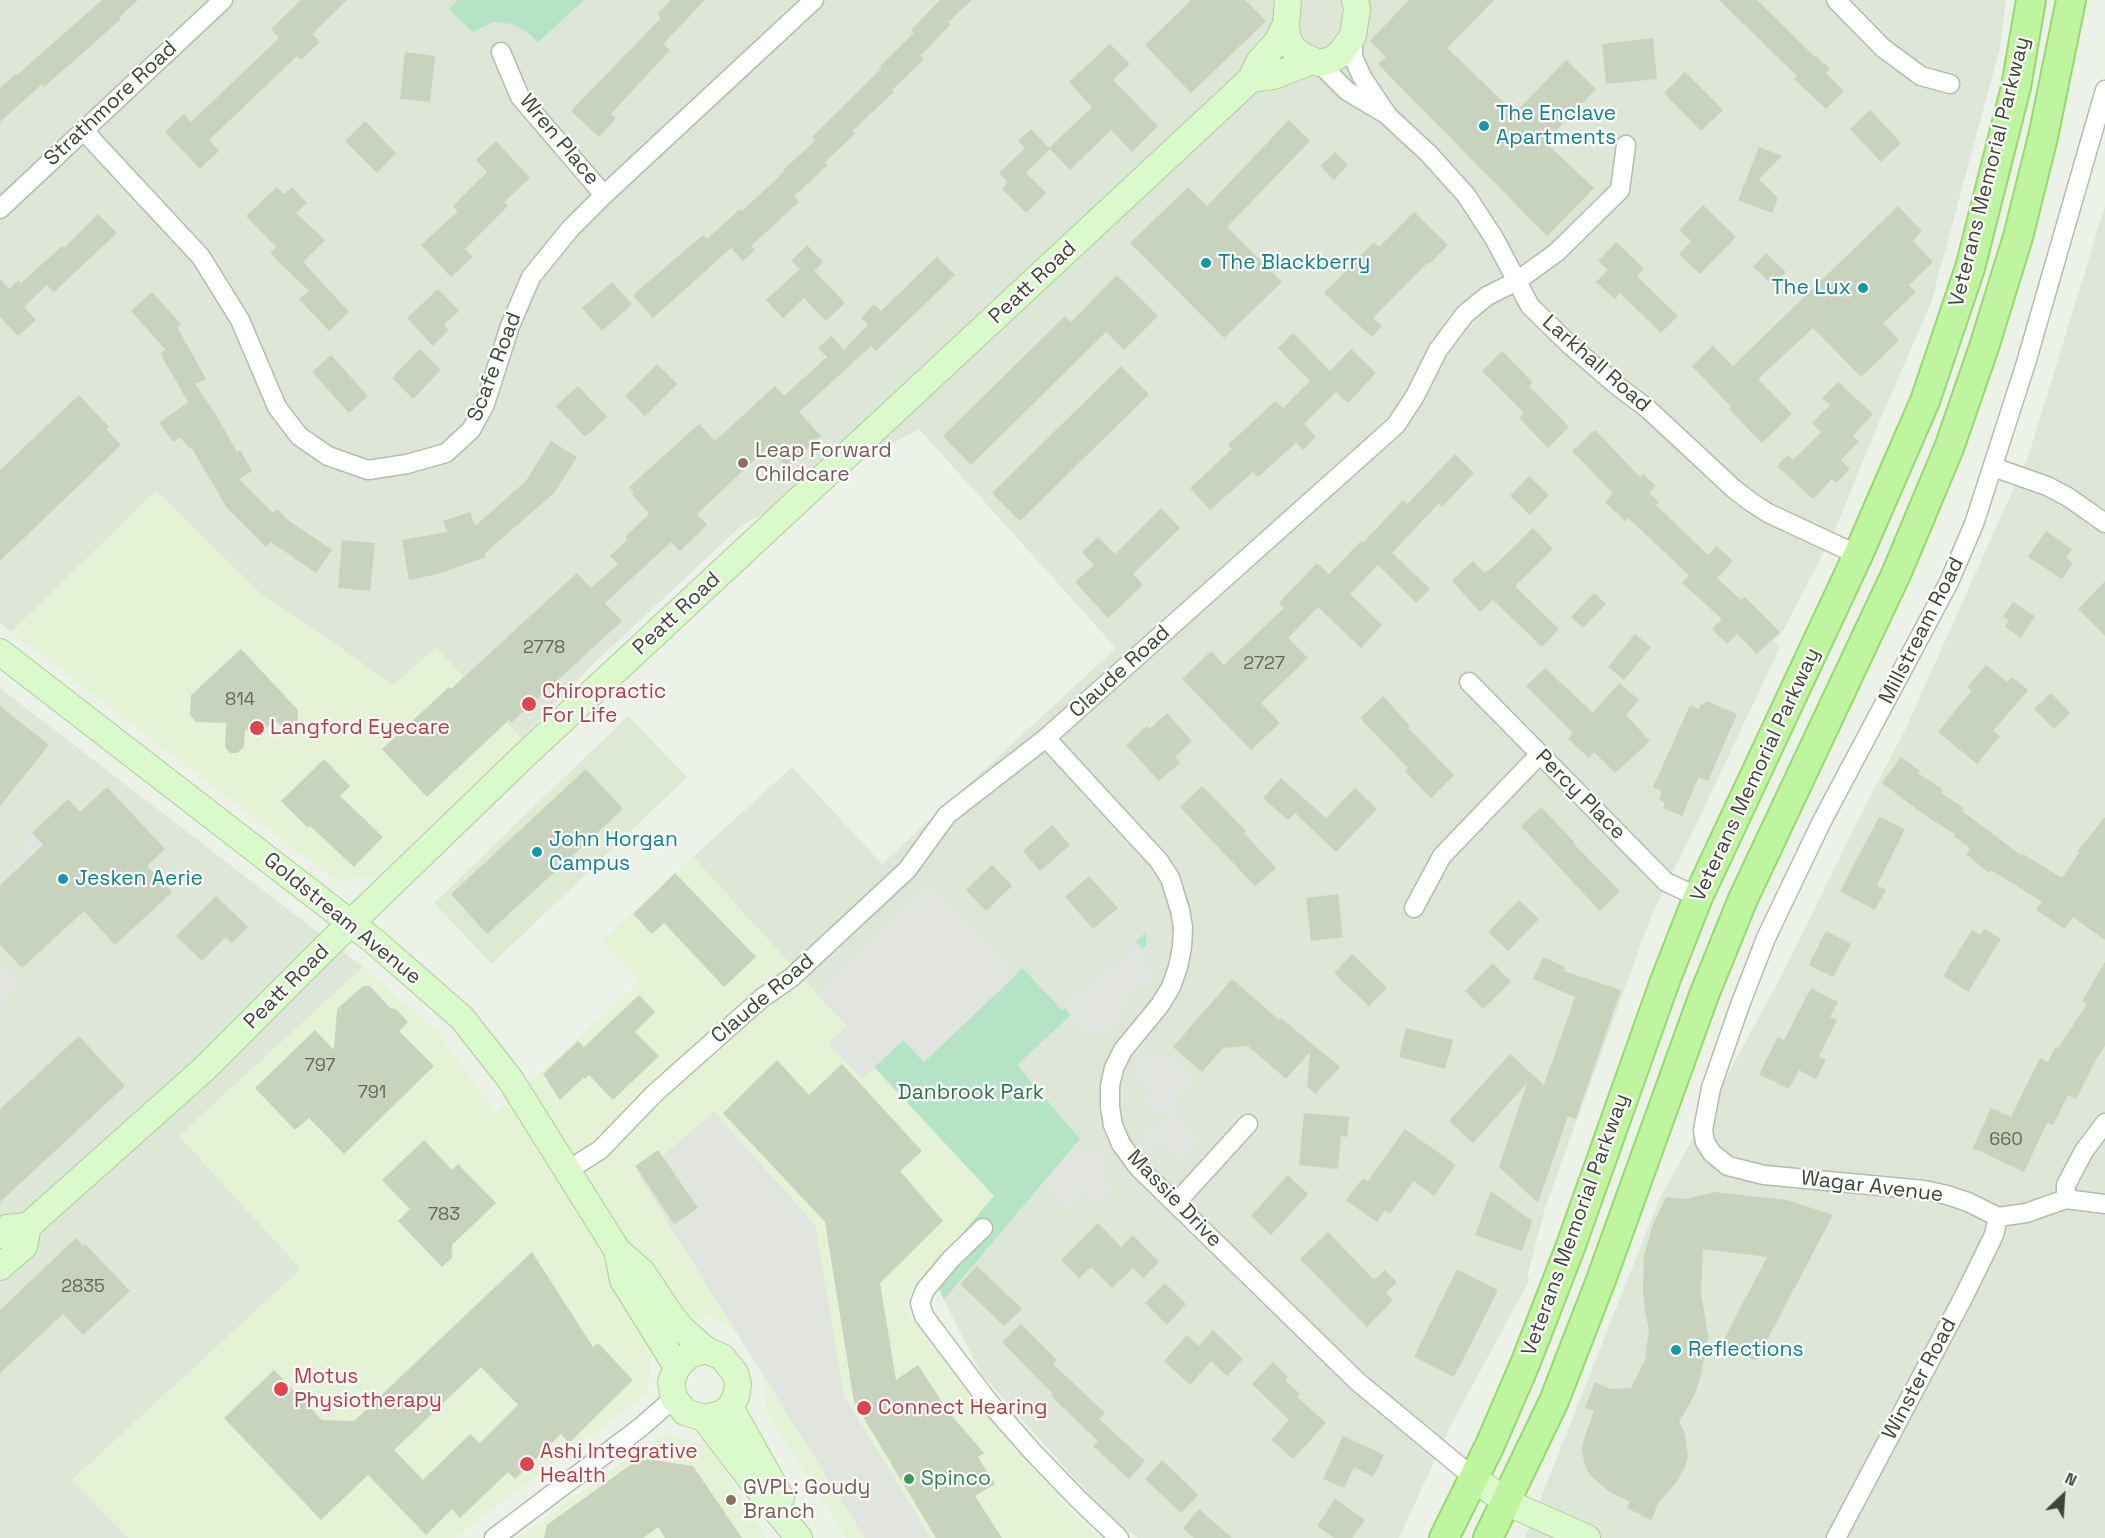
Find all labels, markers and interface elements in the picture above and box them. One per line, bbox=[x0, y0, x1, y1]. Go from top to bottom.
street label: Veterans Memorial Parkway bbox=[1944, 34, 2036, 310]
street label: Strathmore Road bbox=[40, 36, 182, 172]
street label: Wren Place bbox=[514, 89, 604, 191]
place label: The Enclave Apartments bbox=[1496, 101, 1616, 151]
marker: The Enclave Apartments bbox=[1477, 119, 1491, 133]
street label: Peatt Road bbox=[984, 236, 1082, 330]
place label: The Blackberry bbox=[1218, 250, 1370, 276]
marker: The Blackberry bbox=[1199, 256, 1213, 270]
place label: The Lux bbox=[1771, 275, 1851, 301]
marker: The Lux bbox=[1856, 281, 1870, 295]
street label: Scafe Road bbox=[463, 309, 527, 425]
street label: Larkhall Road bbox=[1537, 310, 1655, 418]
place label: Leap Forward Childcare bbox=[755, 438, 892, 488]
marker: Leap Forward Childcare bbox=[736, 456, 750, 470]
street label: Millstream Road bbox=[1874, 553, 1970, 709]
street label: Peatt Road bbox=[628, 567, 726, 661]
street label: Claude Road bbox=[1065, 620, 1175, 724]
house number: 2778 bbox=[523, 637, 565, 659]
street label: Veterans Memorial Parkway bbox=[1686, 644, 1826, 906]
house number: 2727 bbox=[1243, 653, 1285, 675]
place label: Chiropractic For Life bbox=[542, 679, 666, 729]
house number: 814 bbox=[225, 689, 255, 711]
marker: Chiropractic For Life bbox=[520, 695, 538, 713]
place label: Langford Eyecare bbox=[270, 715, 450, 741]
marker: Langford Eyecare bbox=[248, 719, 266, 737]
street label: Percy Place bbox=[1530, 745, 1630, 845]
place label: John Horgan Campus bbox=[549, 827, 678, 877]
marker: John Horgan Campus bbox=[530, 845, 544, 859]
street label: Goldstream Avenue bbox=[258, 848, 426, 990]
place label: Jesken Aerie bbox=[75, 866, 203, 892]
marker: Jesken Aerie bbox=[56, 872, 70, 886]
street label: Peatt Road bbox=[239, 939, 335, 1035]
street label: Claude Road bbox=[707, 949, 819, 1049]
house number: 797 bbox=[305, 1055, 335, 1077]
park label: Danbrook Park bbox=[898, 1080, 1044, 1106]
house number: 791 bbox=[358, 1082, 386, 1104]
street label: Veterans Memorial Parkway bbox=[1517, 1090, 1635, 1360]
house number: 660 bbox=[1989, 1129, 2023, 1151]
street label: Massie Drive bbox=[1121, 1145, 1227, 1253]
street label: Wagar Avenue bbox=[1800, 1166, 1944, 1208]
house number: 783 bbox=[428, 1204, 460, 1226]
house number: 2835 bbox=[61, 1276, 105, 1298]
street label: Winster Road bbox=[1877, 1314, 1963, 1444]
place label: Reflections bbox=[1688, 1337, 1803, 1363]
marker: Reflections bbox=[1669, 1343, 1683, 1357]
place label: Motus Physiotherapy bbox=[294, 1364, 442, 1414]
marker: Motus Physiotherapy bbox=[272, 1380, 290, 1398]
place label: Connect Hearing bbox=[878, 1395, 1048, 1421]
marker: Connect Hearing bbox=[855, 1399, 873, 1417]
place label: Ashi Integrative Health bbox=[540, 1439, 698, 1489]
marker: Ashi Integrative Health bbox=[518, 1455, 536, 1473]
place label: Spinco bbox=[921, 1466, 991, 1492]
north arrow bbox=[2033, 1466, 2093, 1526]
text: N bbox=[2062, 1467, 2080, 1491]
marker: Spinco bbox=[902, 1472, 916, 1486]
place label: GVPL: Goudy Branch bbox=[743, 1475, 870, 1525]
marker: GVPL: Goudy Branch bbox=[724, 1493, 738, 1507]

